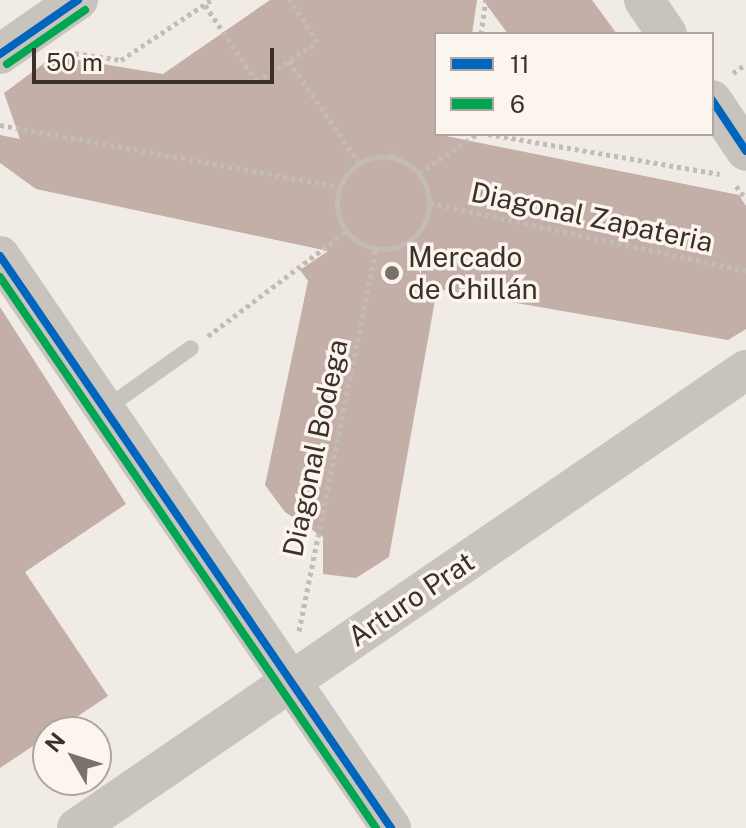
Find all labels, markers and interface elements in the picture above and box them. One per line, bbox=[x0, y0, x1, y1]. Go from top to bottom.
scale bar bbox=[36, 32, 278, 82]
legend bbox=[434, 32, 714, 136]
text: 50 m bbox=[46, 48, 103, 76]
text: 11 bbox=[510, 50, 530, 78]
text: 6 bbox=[510, 90, 525, 118]
street label: Diagonal Zapateria bbox=[468, 175, 716, 259]
place label: Mercado de Chillán bbox=[408, 240, 538, 306]
marker: Mercado de Chillán bbox=[383, 264, 401, 282]
street label: Diagonal Bodega bbox=[276, 336, 354, 560]
street label: Arturo Prat bbox=[342, 545, 480, 653]
north arrow bbox=[32, 716, 112, 796]
text: N bbox=[39, 727, 70, 757]

